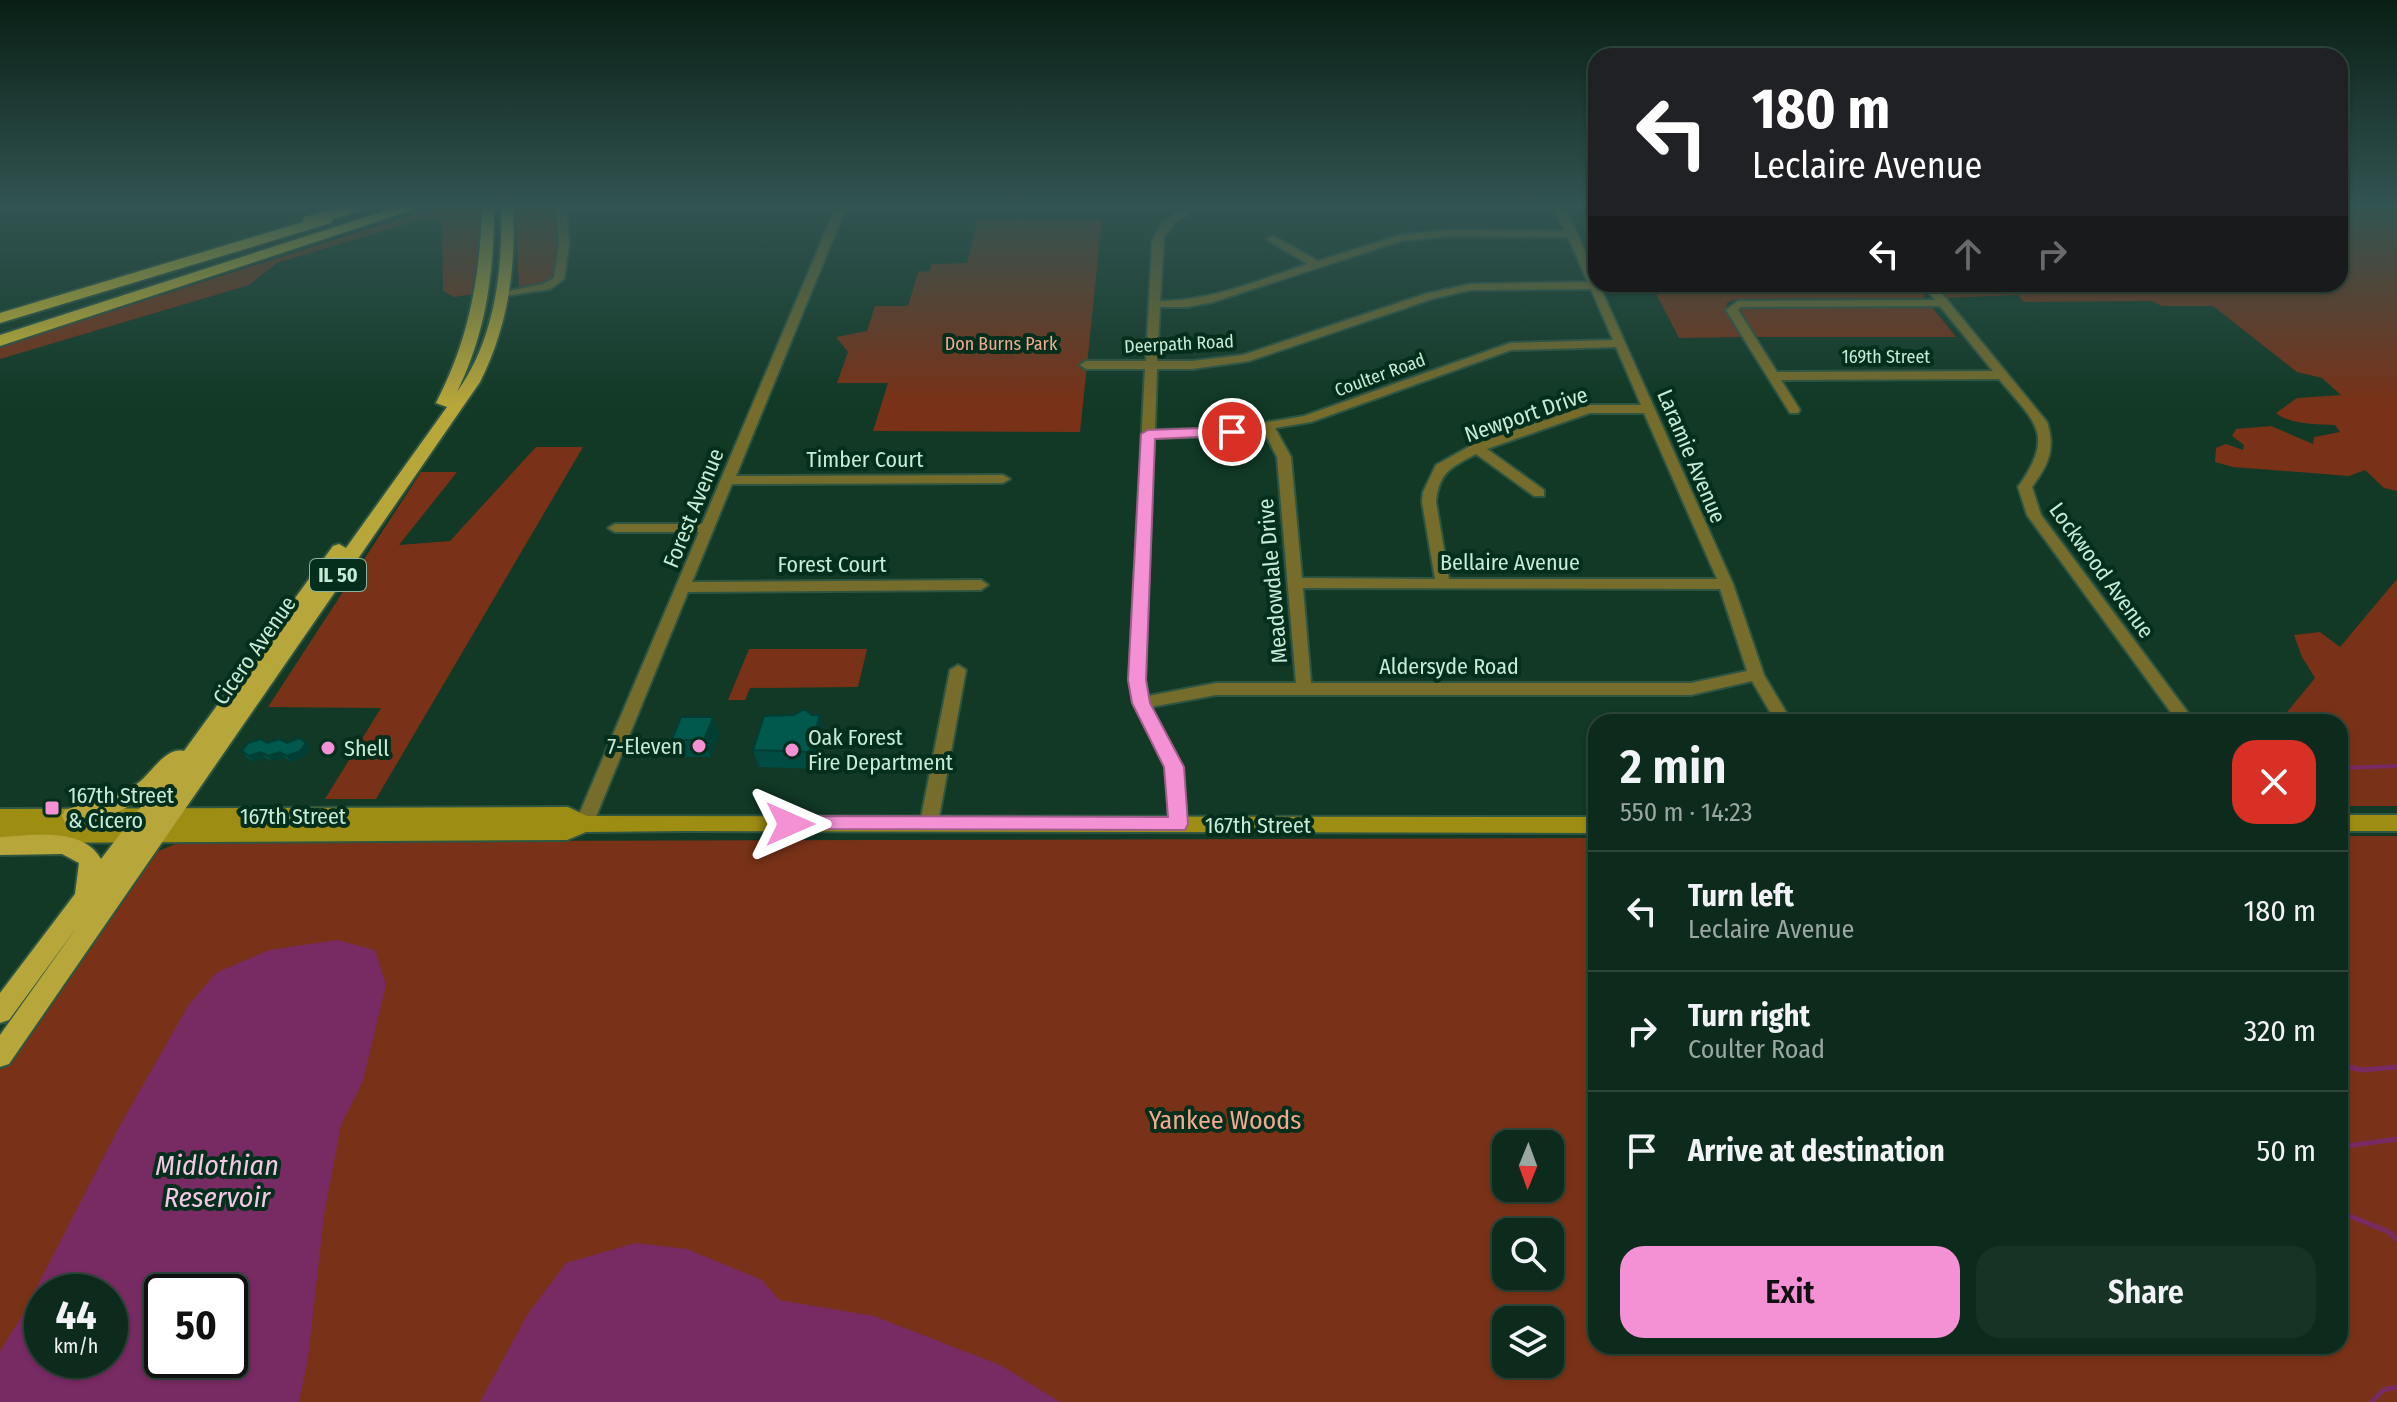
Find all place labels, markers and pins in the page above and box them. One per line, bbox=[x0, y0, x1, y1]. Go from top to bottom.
pin bbox=[1198, 398, 1266, 466]
place label: Oak Forest Fire Department bbox=[808, 724, 954, 776]
place label: 7-Eleven bbox=[607, 733, 683, 760]
place label: Shell bbox=[344, 735, 389, 762]
marker: 7-Eleven bbox=[690, 737, 708, 755]
marker: Shell bbox=[319, 739, 337, 757]
marker: Oak Forest Fire Department bbox=[783, 741, 801, 759]
place label: 167th Street & Cicero bbox=[68, 782, 175, 834]
marker: 167th Street & Cicero bbox=[43, 799, 61, 817]

